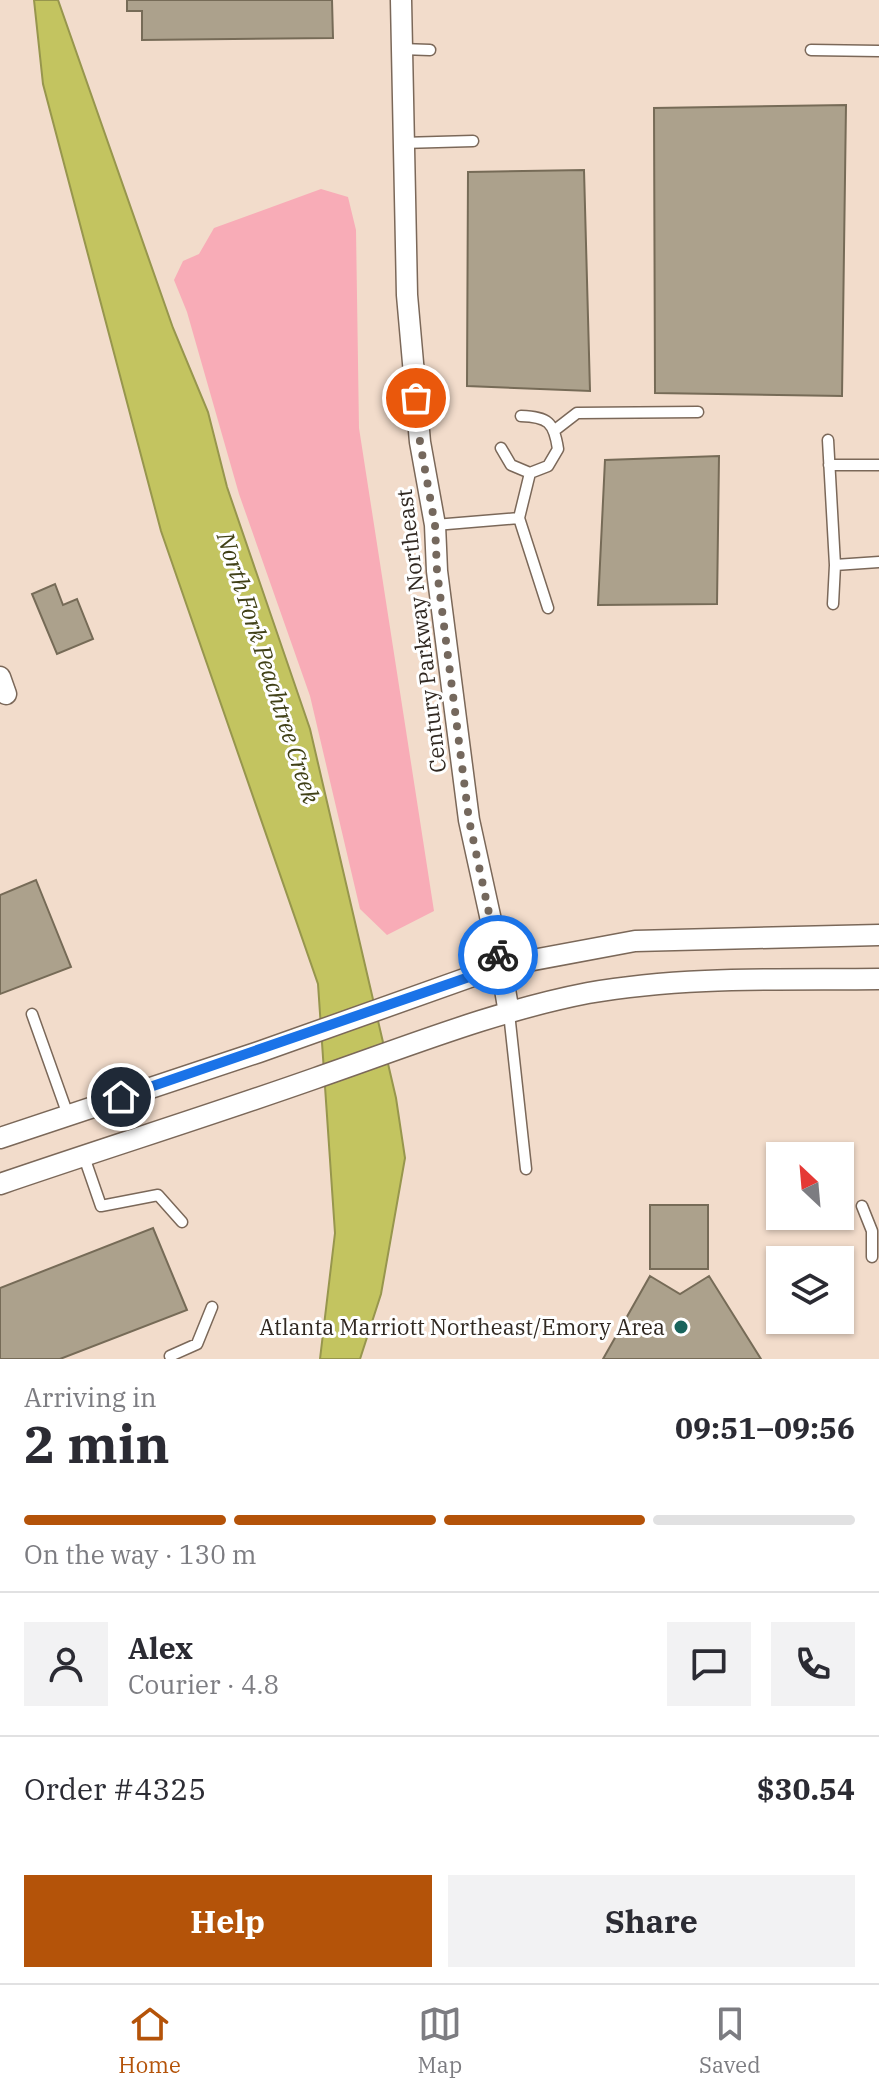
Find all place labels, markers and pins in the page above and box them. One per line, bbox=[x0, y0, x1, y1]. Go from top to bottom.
pin bbox=[382, 364, 450, 432]
pin bbox=[87, 1063, 155, 1131]
place label: Atlanta Marriott Northeast/Emory Area bbox=[259, 1312, 665, 1341]
marker: Atlanta Marriott Northeast/Emory Area bbox=[672, 1318, 690, 1336]

